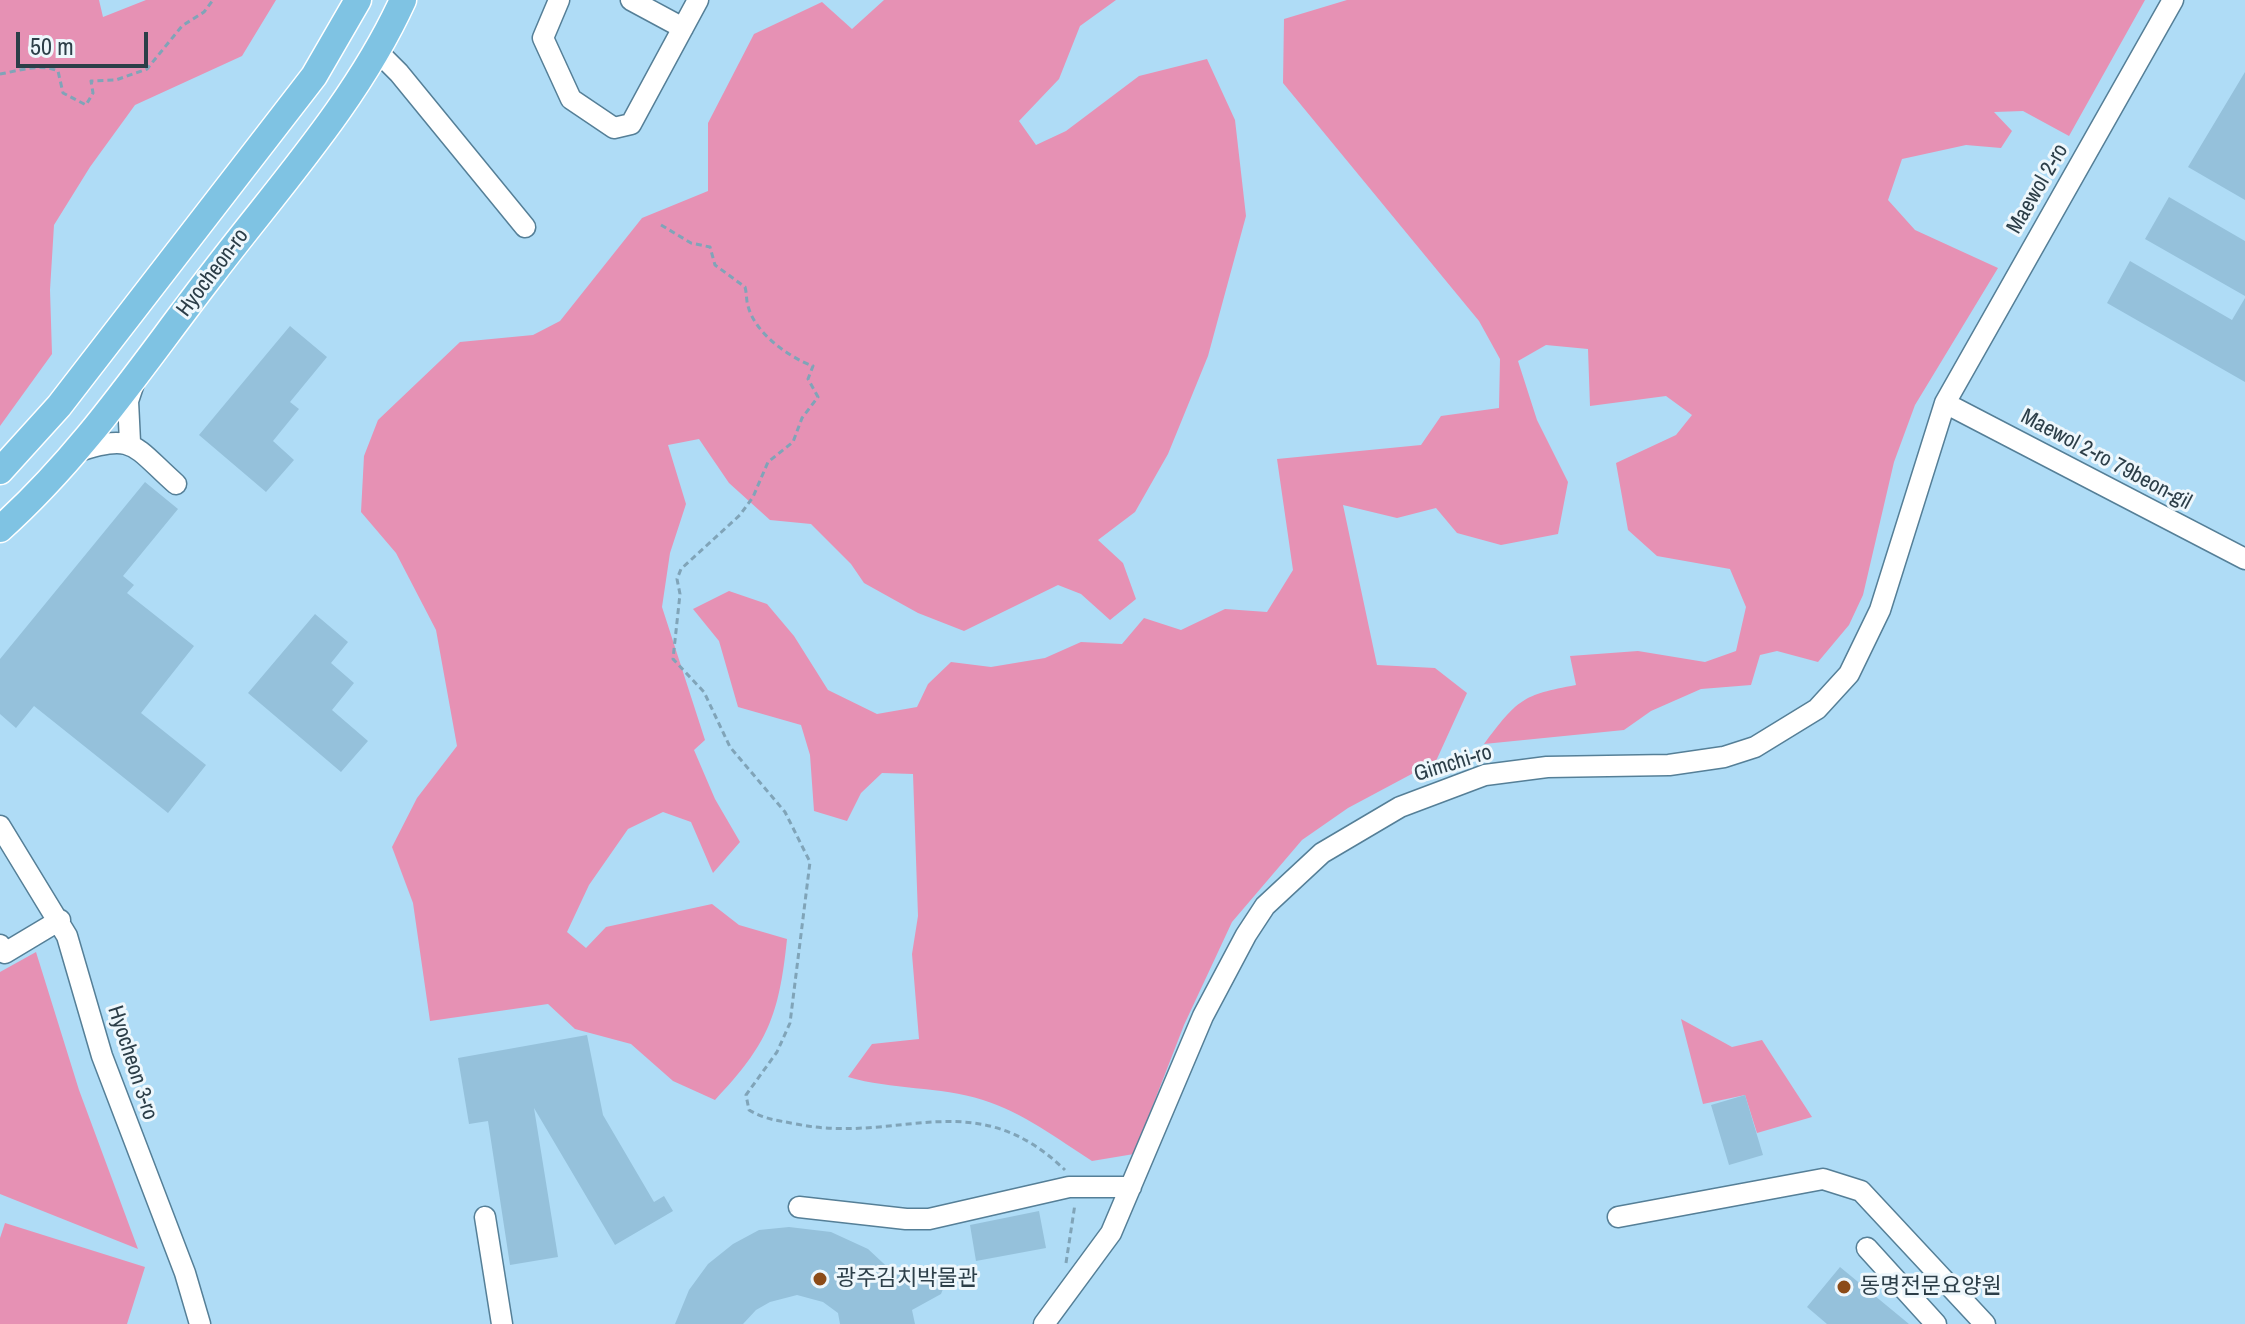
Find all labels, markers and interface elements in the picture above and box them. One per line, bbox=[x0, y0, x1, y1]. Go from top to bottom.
scale bar bbox=[20, 16, 152, 66]
text: 50 m bbox=[30, 30, 74, 62]
street label: Maewol 2-ro bbox=[2002, 139, 2074, 239]
street label: Hyocheon-ro bbox=[171, 224, 255, 322]
street label: Maewol 2-ro 79beon-gil bbox=[2016, 404, 2196, 516]
street label: Gimchi-ro bbox=[1411, 740, 1495, 788]
street label: Hyocheon 3-ro bbox=[101, 1003, 163, 1123]
place label: 광주김치박물관 bbox=[836, 1266, 978, 1292]
marker: 광주김치박물관 bbox=[811, 1270, 829, 1288]
place label: 동명전문요양원 bbox=[1860, 1274, 2002, 1300]
marker: 동명전문요양원 bbox=[1835, 1278, 1853, 1296]

